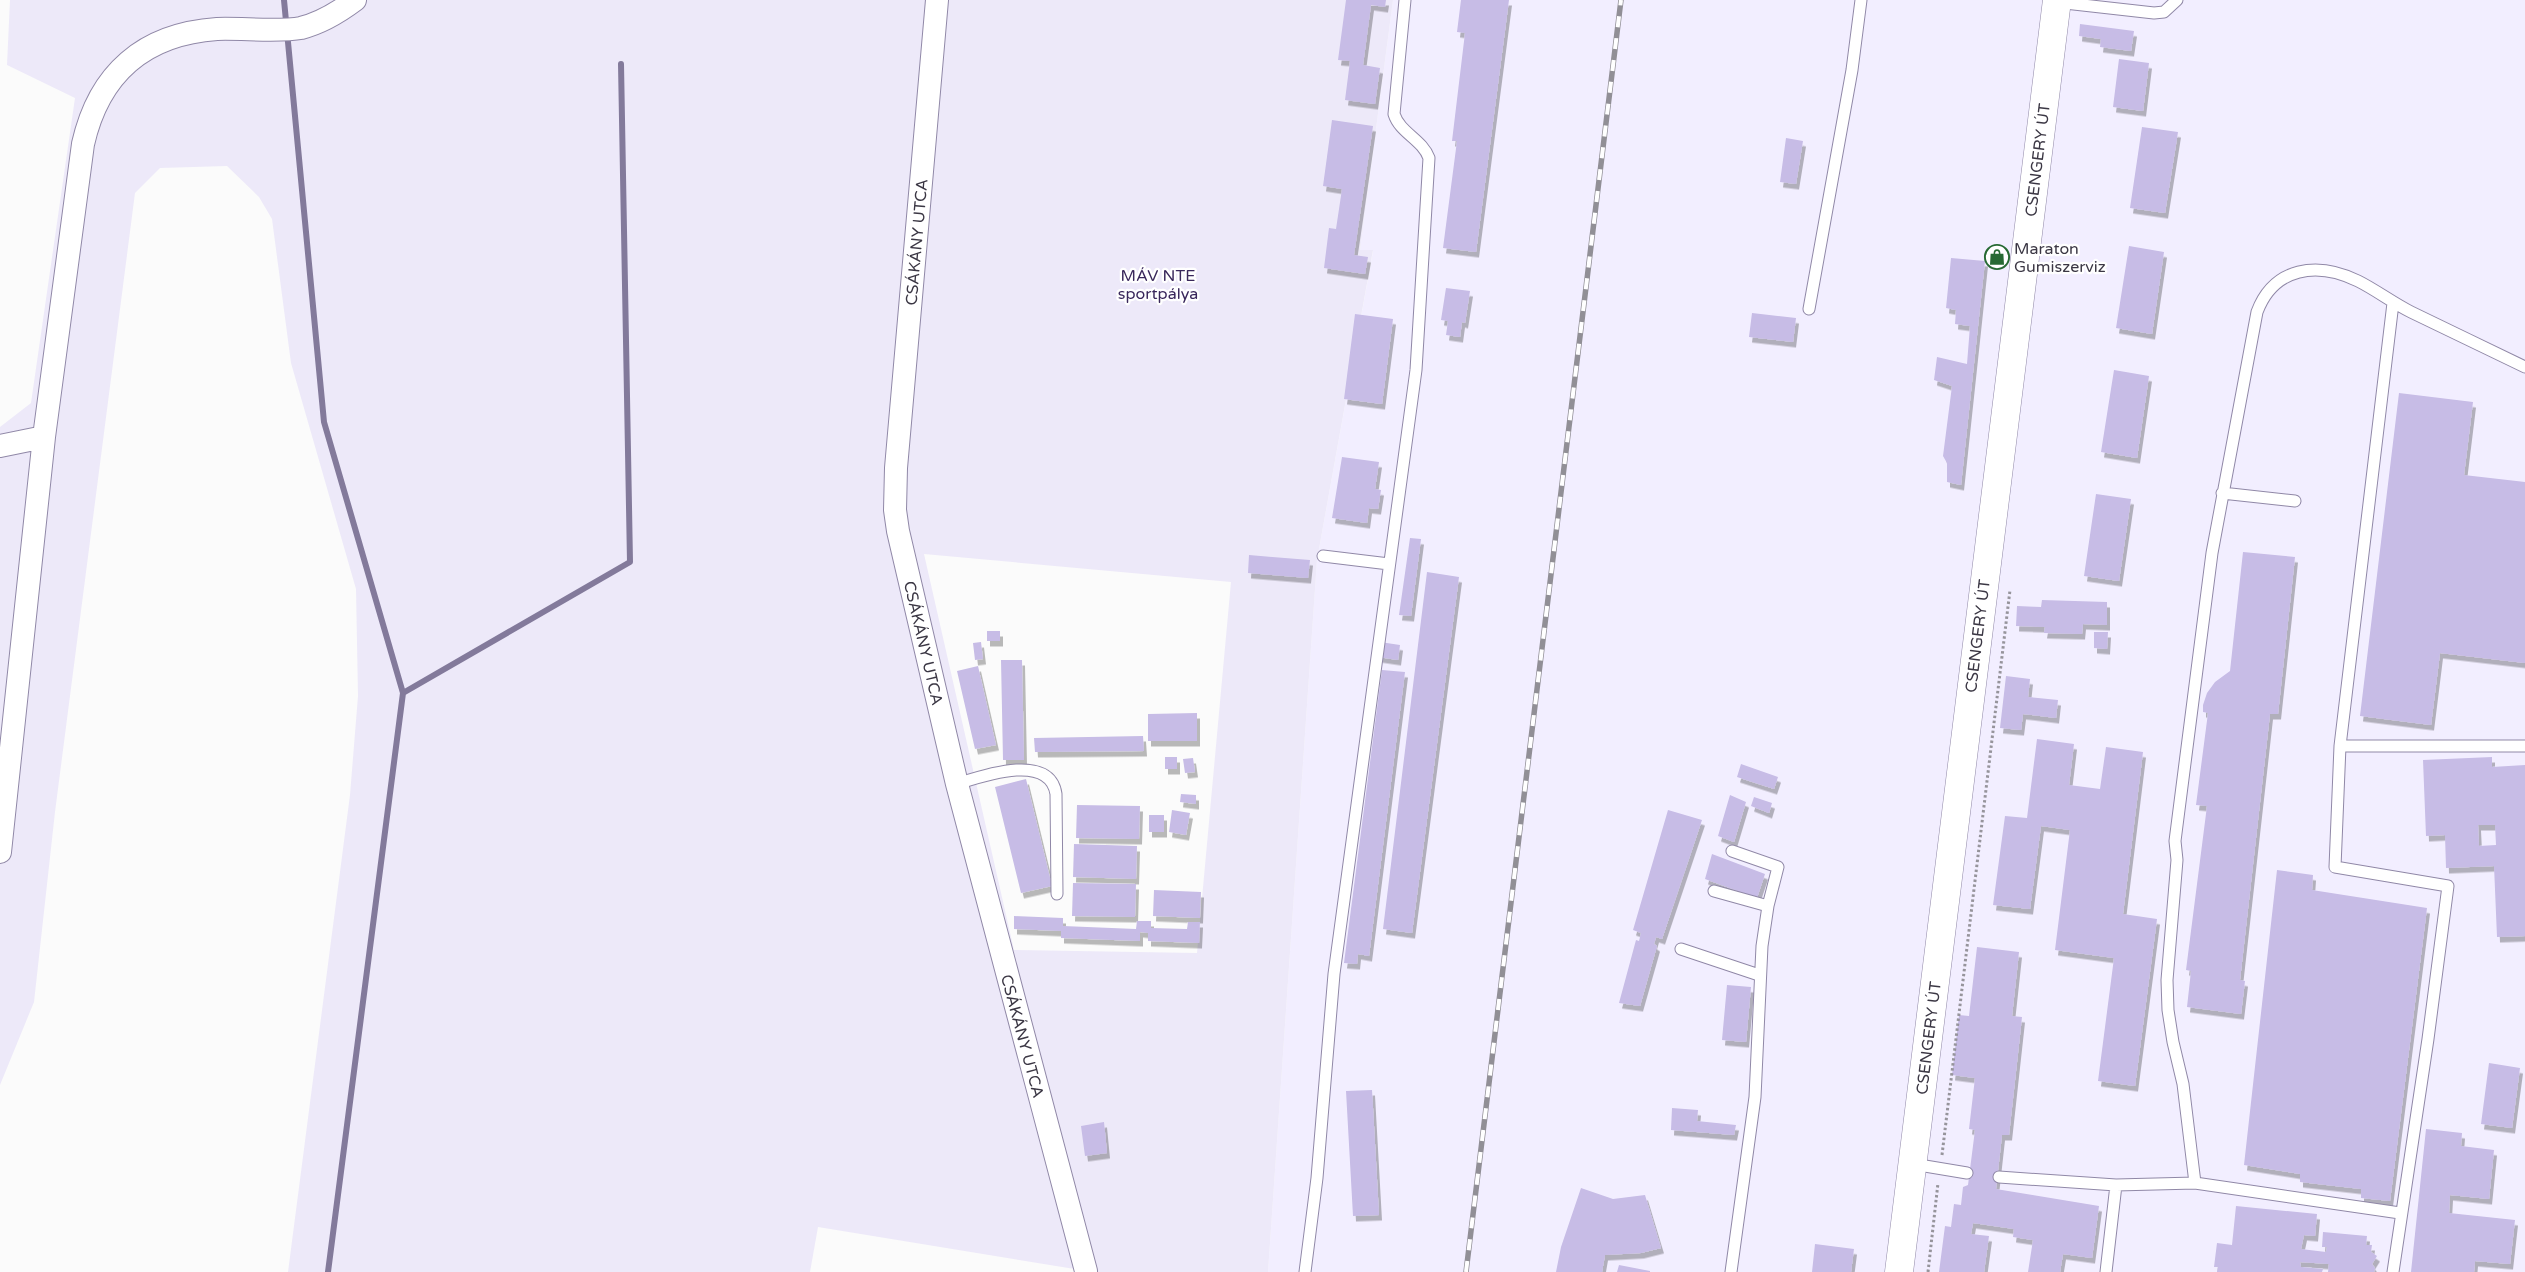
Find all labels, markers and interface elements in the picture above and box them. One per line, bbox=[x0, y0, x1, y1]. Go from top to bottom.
street label: CSENGERY ÚT bbox=[2021, 102, 2055, 218]
street label: CSÁKÁNY UTCA bbox=[901, 178, 932, 306]
place label: Maraton Gumiszerviz bbox=[2014, 239, 2106, 277]
shop icon: Maraton Gumiszerviz bbox=[1984, 244, 2010, 270]
park label: MÁV NTE sportpálya bbox=[1118, 266, 1198, 304]
street label: CSENGERY ÚT bbox=[1961, 578, 1995, 694]
street label: CSÁKÁNY UTCA bbox=[899, 579, 947, 707]
street label: CSÁKÁNY UTCA bbox=[996, 972, 1048, 1100]
street label: CSENGERY ÚT bbox=[1912, 980, 1946, 1096]

